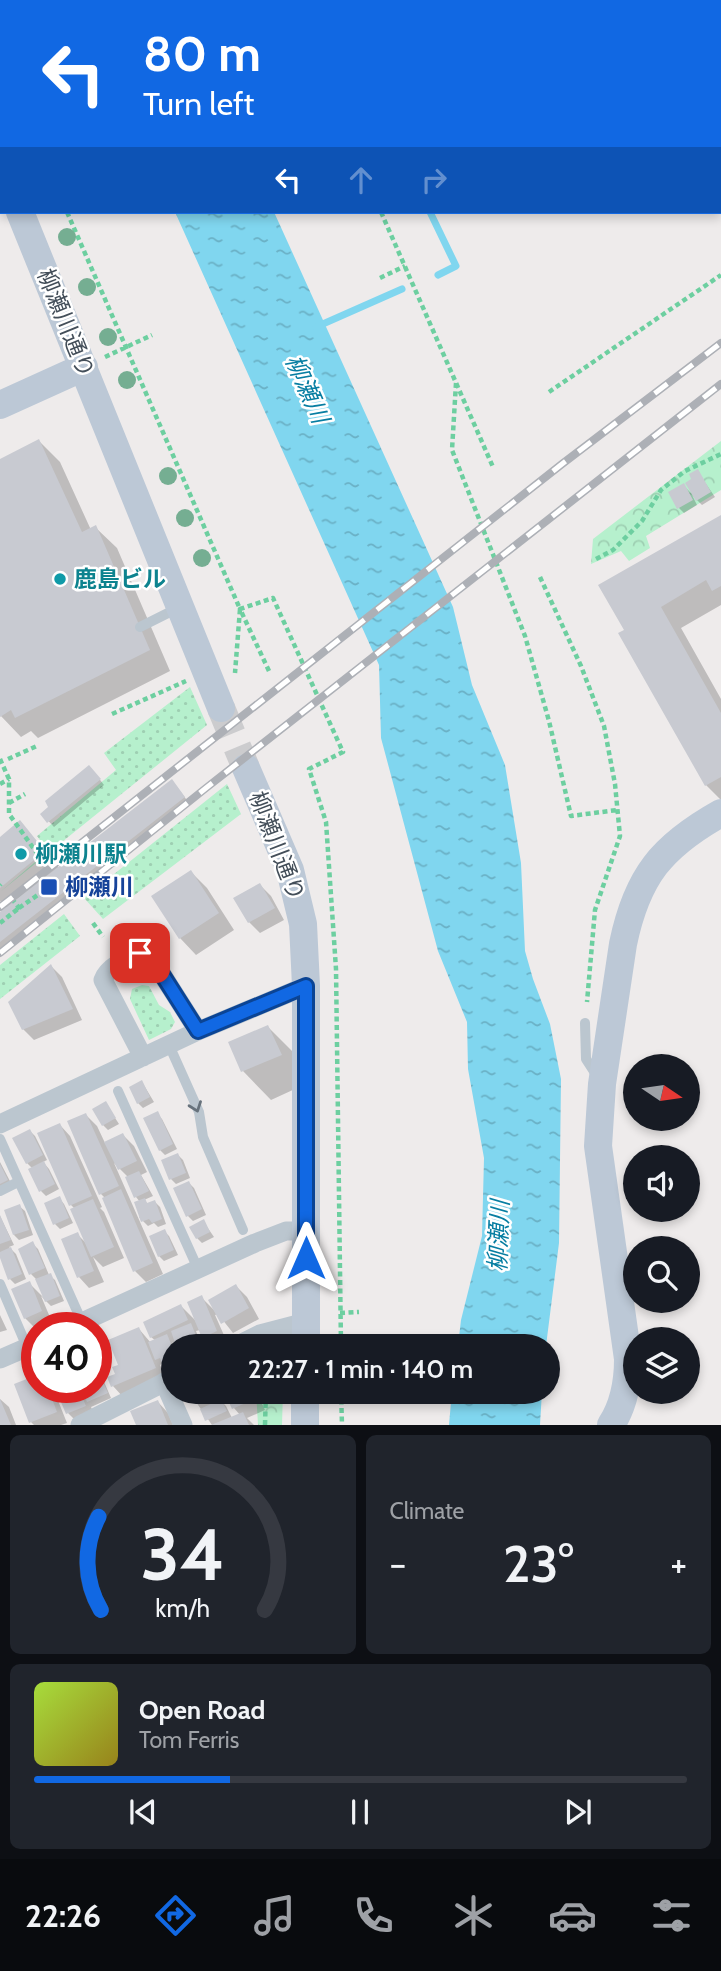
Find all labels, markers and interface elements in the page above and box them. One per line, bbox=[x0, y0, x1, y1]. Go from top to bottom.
text: 80 m bbox=[143, 24, 261, 83]
icon: left bbox=[28, 28, 119, 119]
text: Turn left bbox=[143, 84, 254, 123]
icon: left bbox=[269, 161, 307, 199]
icon: ahead bbox=[342, 161, 380, 199]
icon: right bbox=[415, 161, 453, 199]
street label: 柳瀬川通り bbox=[31, 264, 101, 382]
water label: 柳瀬川 bbox=[280, 350, 337, 430]
place label: 鹿島ビル bbox=[74, 565, 166, 593]
marker: 鹿島ビル bbox=[52, 571, 68, 587]
street label: 柳瀬川通り bbox=[243, 787, 311, 905]
place label: 柳瀬川駅 bbox=[35, 840, 127, 868]
marker: 柳瀬川駅 bbox=[13, 846, 29, 862]
place label: 柳瀬川 bbox=[65, 873, 134, 901]
marker: 柳瀬川 bbox=[39, 877, 59, 897]
pin bbox=[110, 923, 170, 983]
icon: arrive bbox=[121, 934, 159, 972]
north arrow bbox=[623, 1054, 700, 1130]
map controls bbox=[623, 1054, 700, 1404]
one-way arrow bbox=[188, 1101, 202, 1113]
button: sound bbox=[623, 1145, 700, 1222]
water label: 柳瀬川 bbox=[483, 1197, 514, 1272]
position arrow bbox=[269, 1221, 343, 1295]
button: search bbox=[623, 1236, 700, 1313]
speed limit sign: 40 bbox=[21, 1312, 112, 1403]
button: layers bbox=[623, 1327, 700, 1404]
text: 22:27 · 1 min · 140 m bbox=[248, 1353, 473, 1385]
text: Climate bbox=[390, 1497, 464, 1525]
text: 34 bbox=[141, 1511, 225, 1599]
text: 23° bbox=[503, 1532, 574, 1595]
text: − bbox=[390, 1540, 406, 1587]
text: + bbox=[670, 1540, 687, 1587]
text: km/h bbox=[155, 1593, 210, 1623]
text: Open Road bbox=[139, 1694, 265, 1726]
text: Tom Ferris bbox=[139, 1726, 239, 1754]
icon: previous bbox=[124, 1793, 162, 1831]
icon: pause bbox=[341, 1793, 379, 1831]
icon: next bbox=[559, 1793, 597, 1831]
icon: directions bbox=[151, 1891, 200, 1940]
icon: music bbox=[250, 1891, 299, 1940]
icon: phone bbox=[349, 1891, 398, 1940]
icon: climate bbox=[449, 1891, 498, 1940]
icon: car bbox=[548, 1891, 597, 1940]
icon: filters bbox=[647, 1891, 696, 1940]
text: 22:26 bbox=[25, 1896, 101, 1935]

